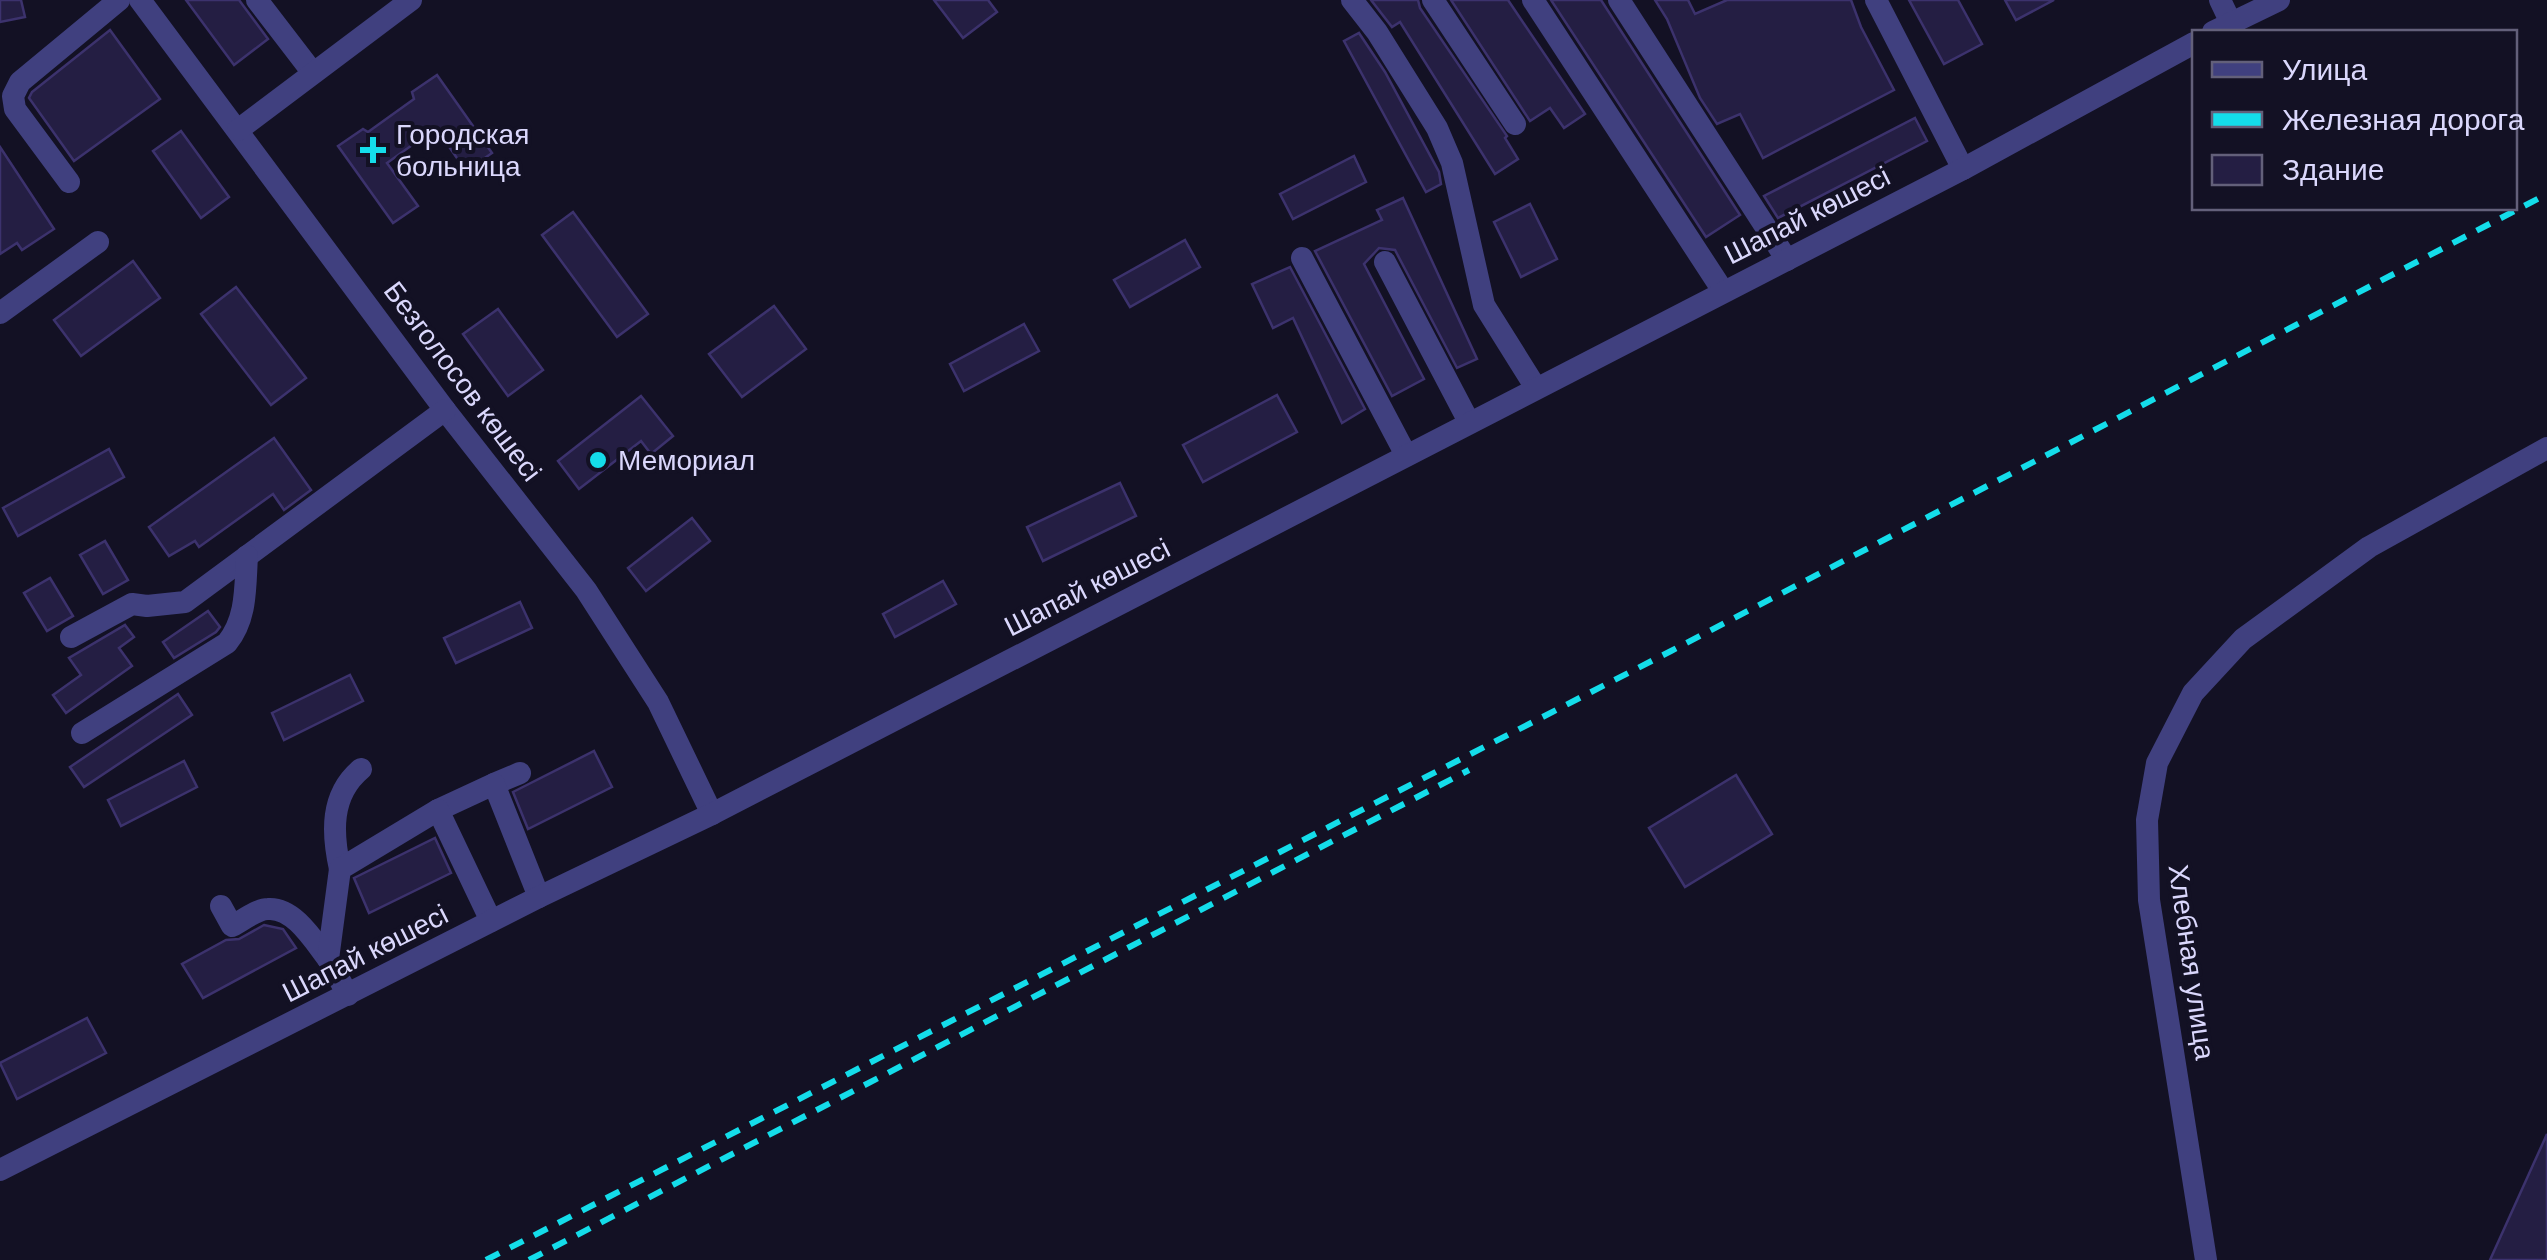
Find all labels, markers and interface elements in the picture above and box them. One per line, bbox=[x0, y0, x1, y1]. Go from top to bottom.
legend bbox=[2192, 30, 2517, 210]
text: Улица bbox=[2282, 50, 2367, 89]
text: Железная дорога bbox=[2282, 100, 2525, 139]
place label: Городская больница bbox=[396, 116, 529, 185]
marker: Городская больница bbox=[360, 137, 386, 163]
text: Здание bbox=[2282, 150, 2384, 189]
street label: Шапай көшесі bbox=[1718, 158, 1896, 273]
street label: Безголосов көшесі bbox=[375, 274, 550, 489]
place label: Мемориал bbox=[618, 442, 755, 479]
marker: Мемориал bbox=[587, 449, 609, 471]
street label: Шапай көшесі bbox=[998, 530, 1176, 645]
street label: Хлебная улица bbox=[2159, 862, 2224, 1063]
street label: Шапай көшесі bbox=[276, 896, 454, 1011]

